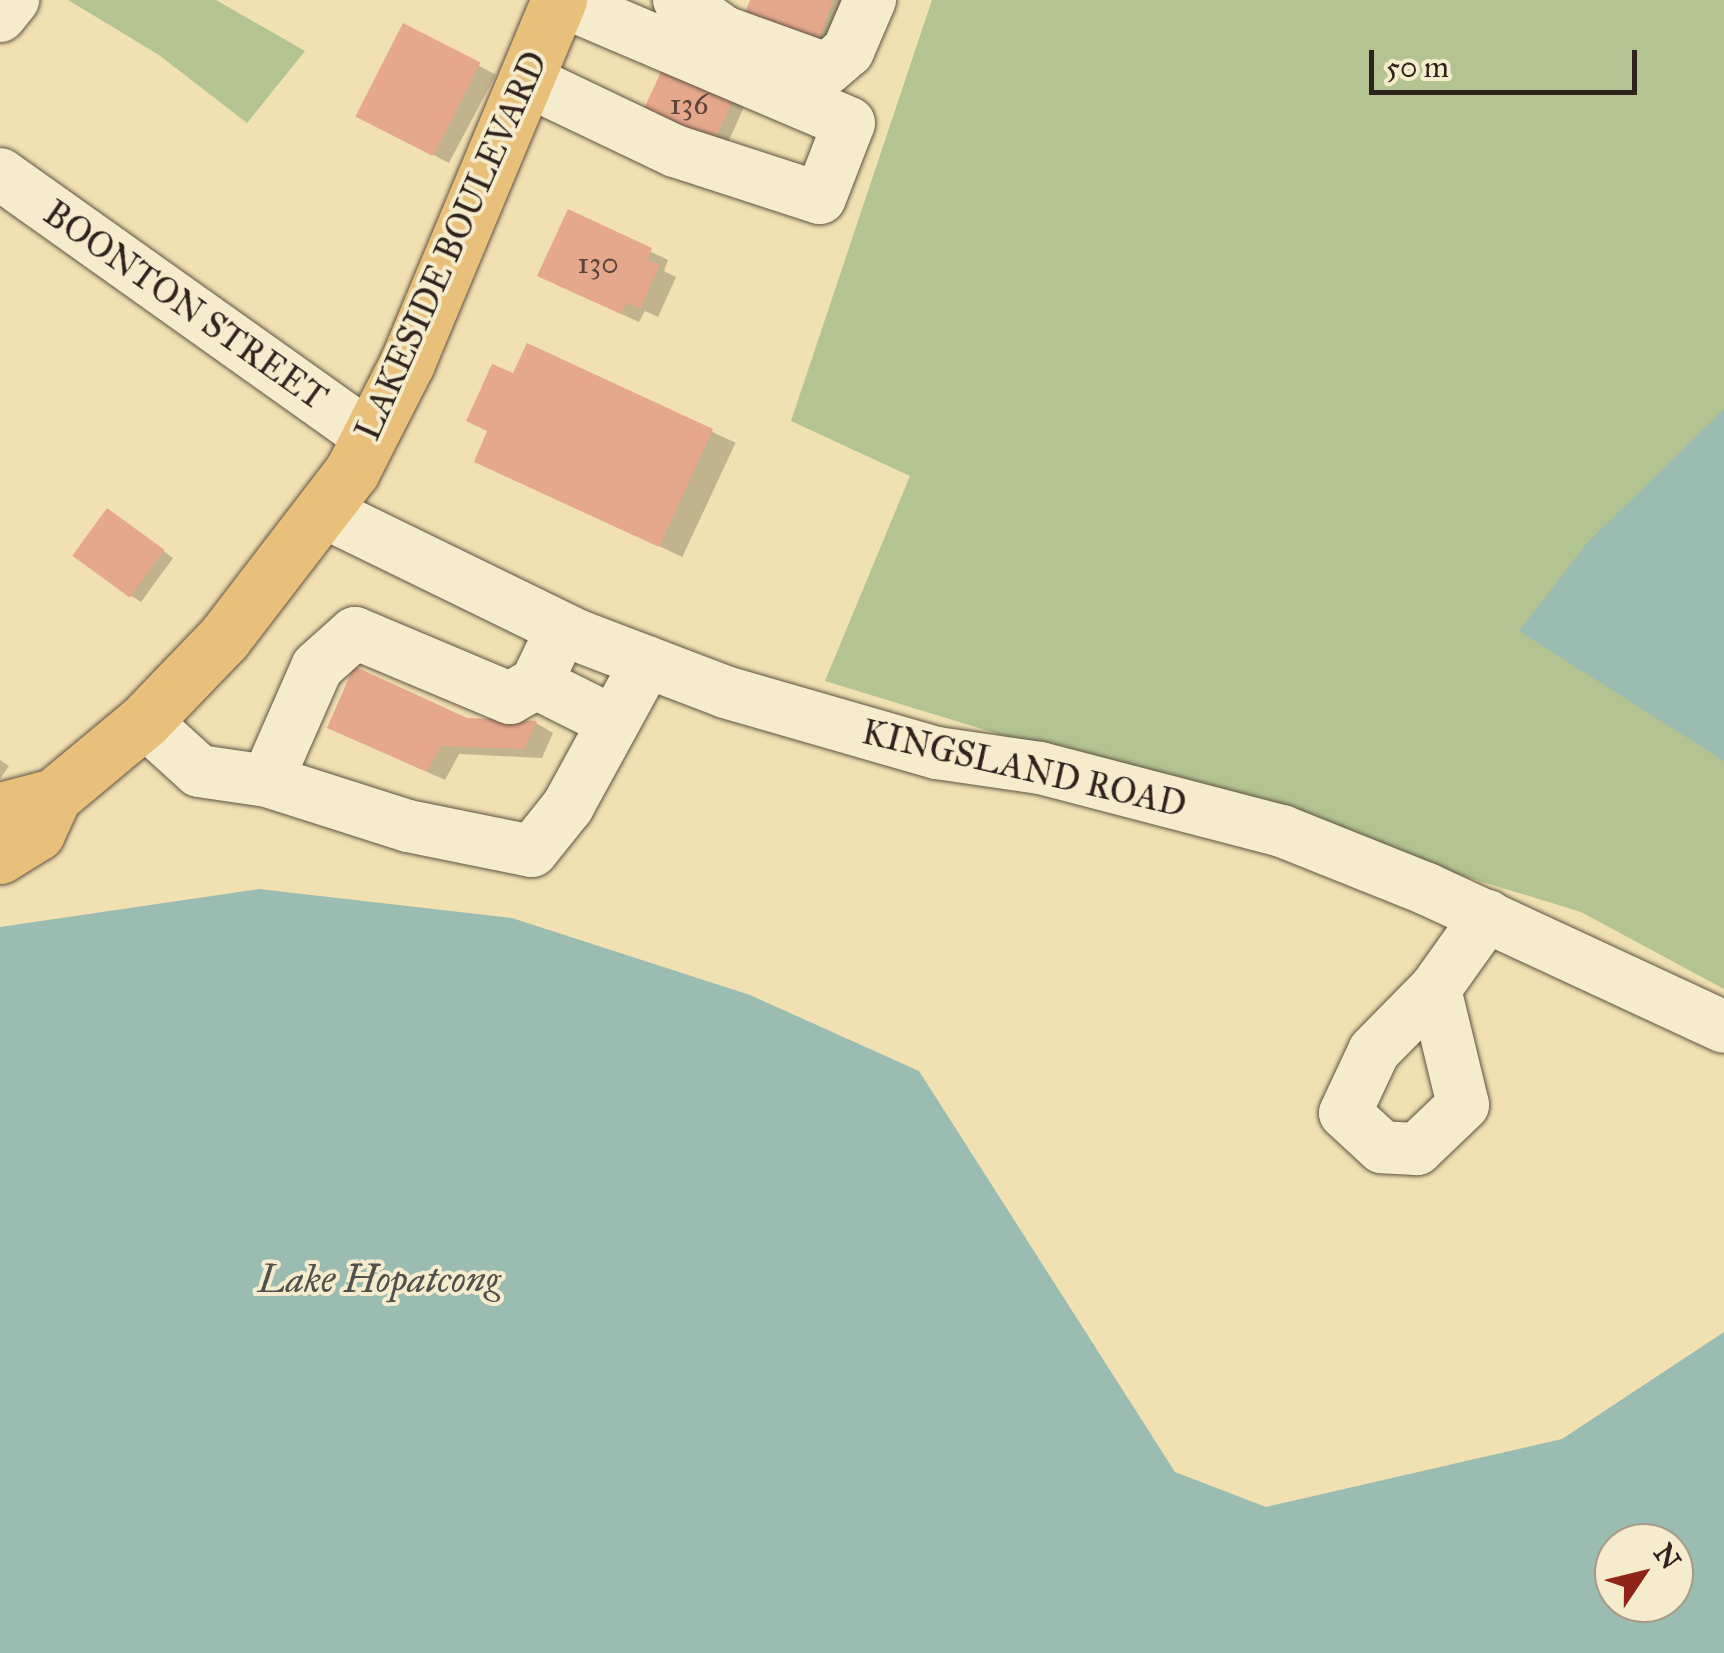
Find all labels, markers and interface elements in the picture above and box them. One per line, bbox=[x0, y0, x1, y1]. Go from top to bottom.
scale bar bbox=[1374, 30, 1642, 92]
street label: LAKESIDE BOULEVARD bbox=[347, 45, 557, 447]
text: 50 m bbox=[1386, 49, 1449, 85]
house number: 136 bbox=[669, 86, 709, 122]
street label: BOONTON STREET bbox=[35, 192, 335, 420]
house number: 130 bbox=[577, 245, 619, 281]
street label: KINGSLAND ROAD bbox=[858, 711, 1190, 827]
water label: Lake Hopatcong bbox=[258, 1257, 500, 1303]
north arrow bbox=[1594, 1523, 1694, 1623]
text: N bbox=[1646, 1537, 1688, 1576]

